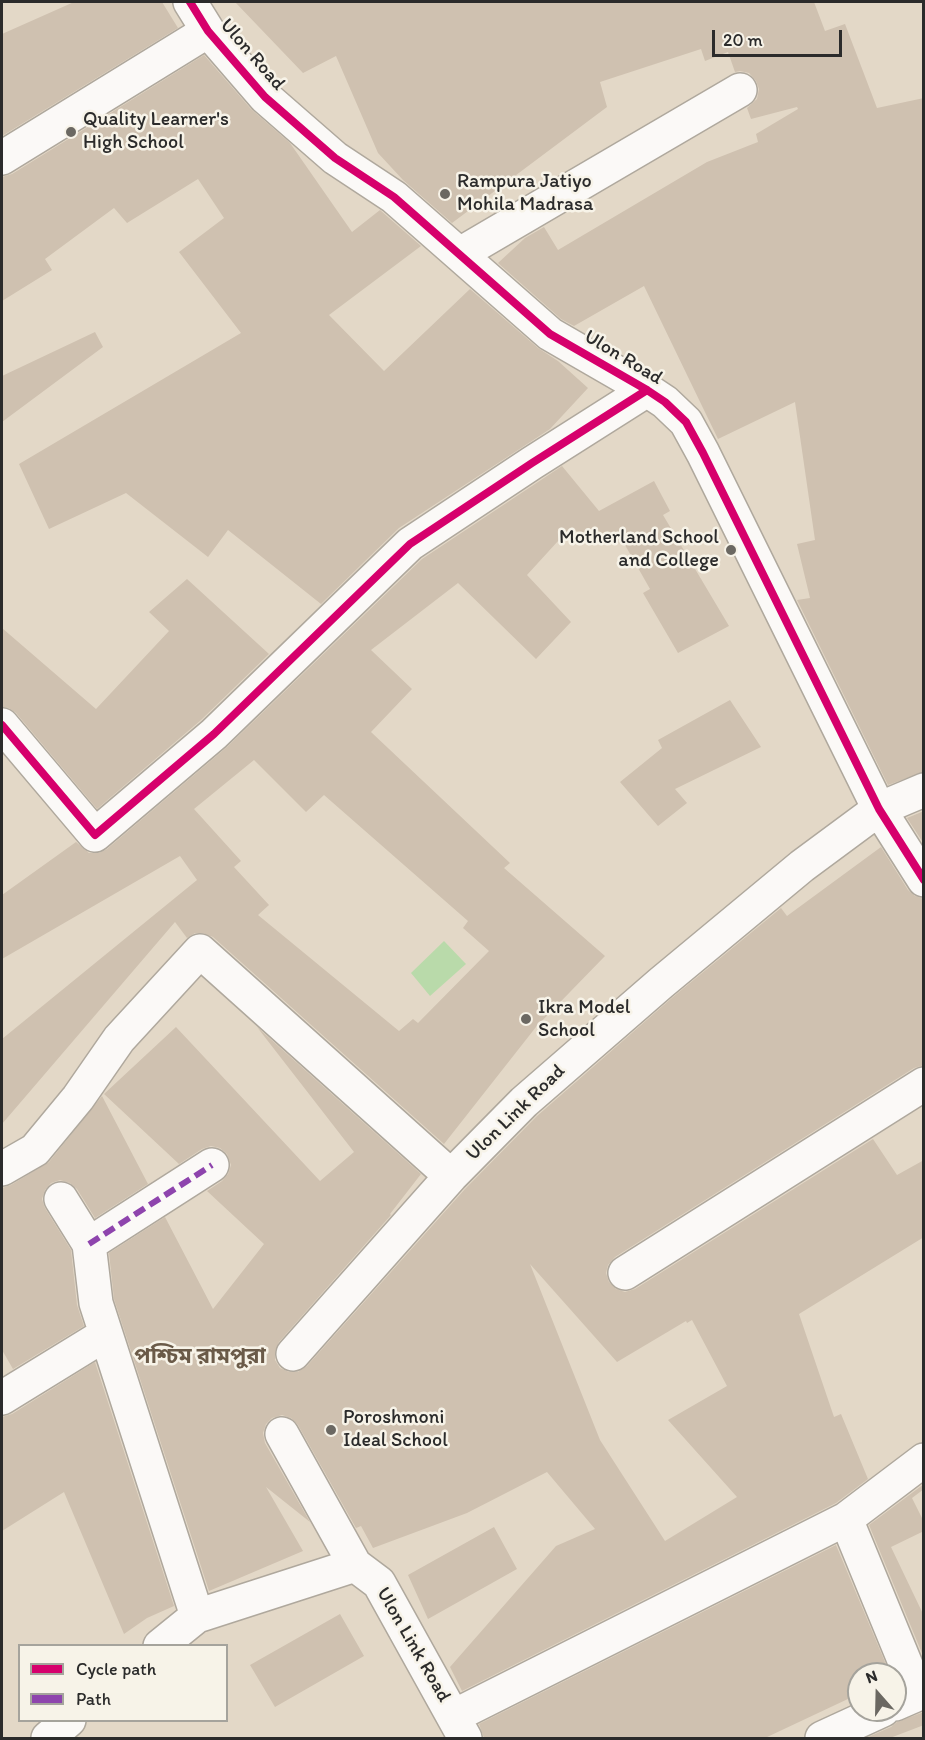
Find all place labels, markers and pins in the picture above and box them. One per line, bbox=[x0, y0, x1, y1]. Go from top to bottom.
place label: Quality Learner's High School bbox=[83, 108, 229, 155]
marker: Quality Learner's High School bbox=[64, 125, 78, 139]
place label: Rampura Jatiyo Mohila Madrasa bbox=[457, 170, 593, 217]
marker: Rampura Jatiyo Mohila Madrasa bbox=[438, 187, 452, 201]
place label: Motherland School and College bbox=[559, 526, 719, 573]
marker: Motherland School and College bbox=[724, 543, 738, 557]
place label: Ikra Model School bbox=[538, 996, 630, 1043]
marker: Ikra Model School bbox=[519, 1012, 533, 1026]
place label: Poroshmoni Ideal School bbox=[343, 1406, 448, 1453]
marker: Poroshmoni Ideal School bbox=[324, 1423, 338, 1437]

